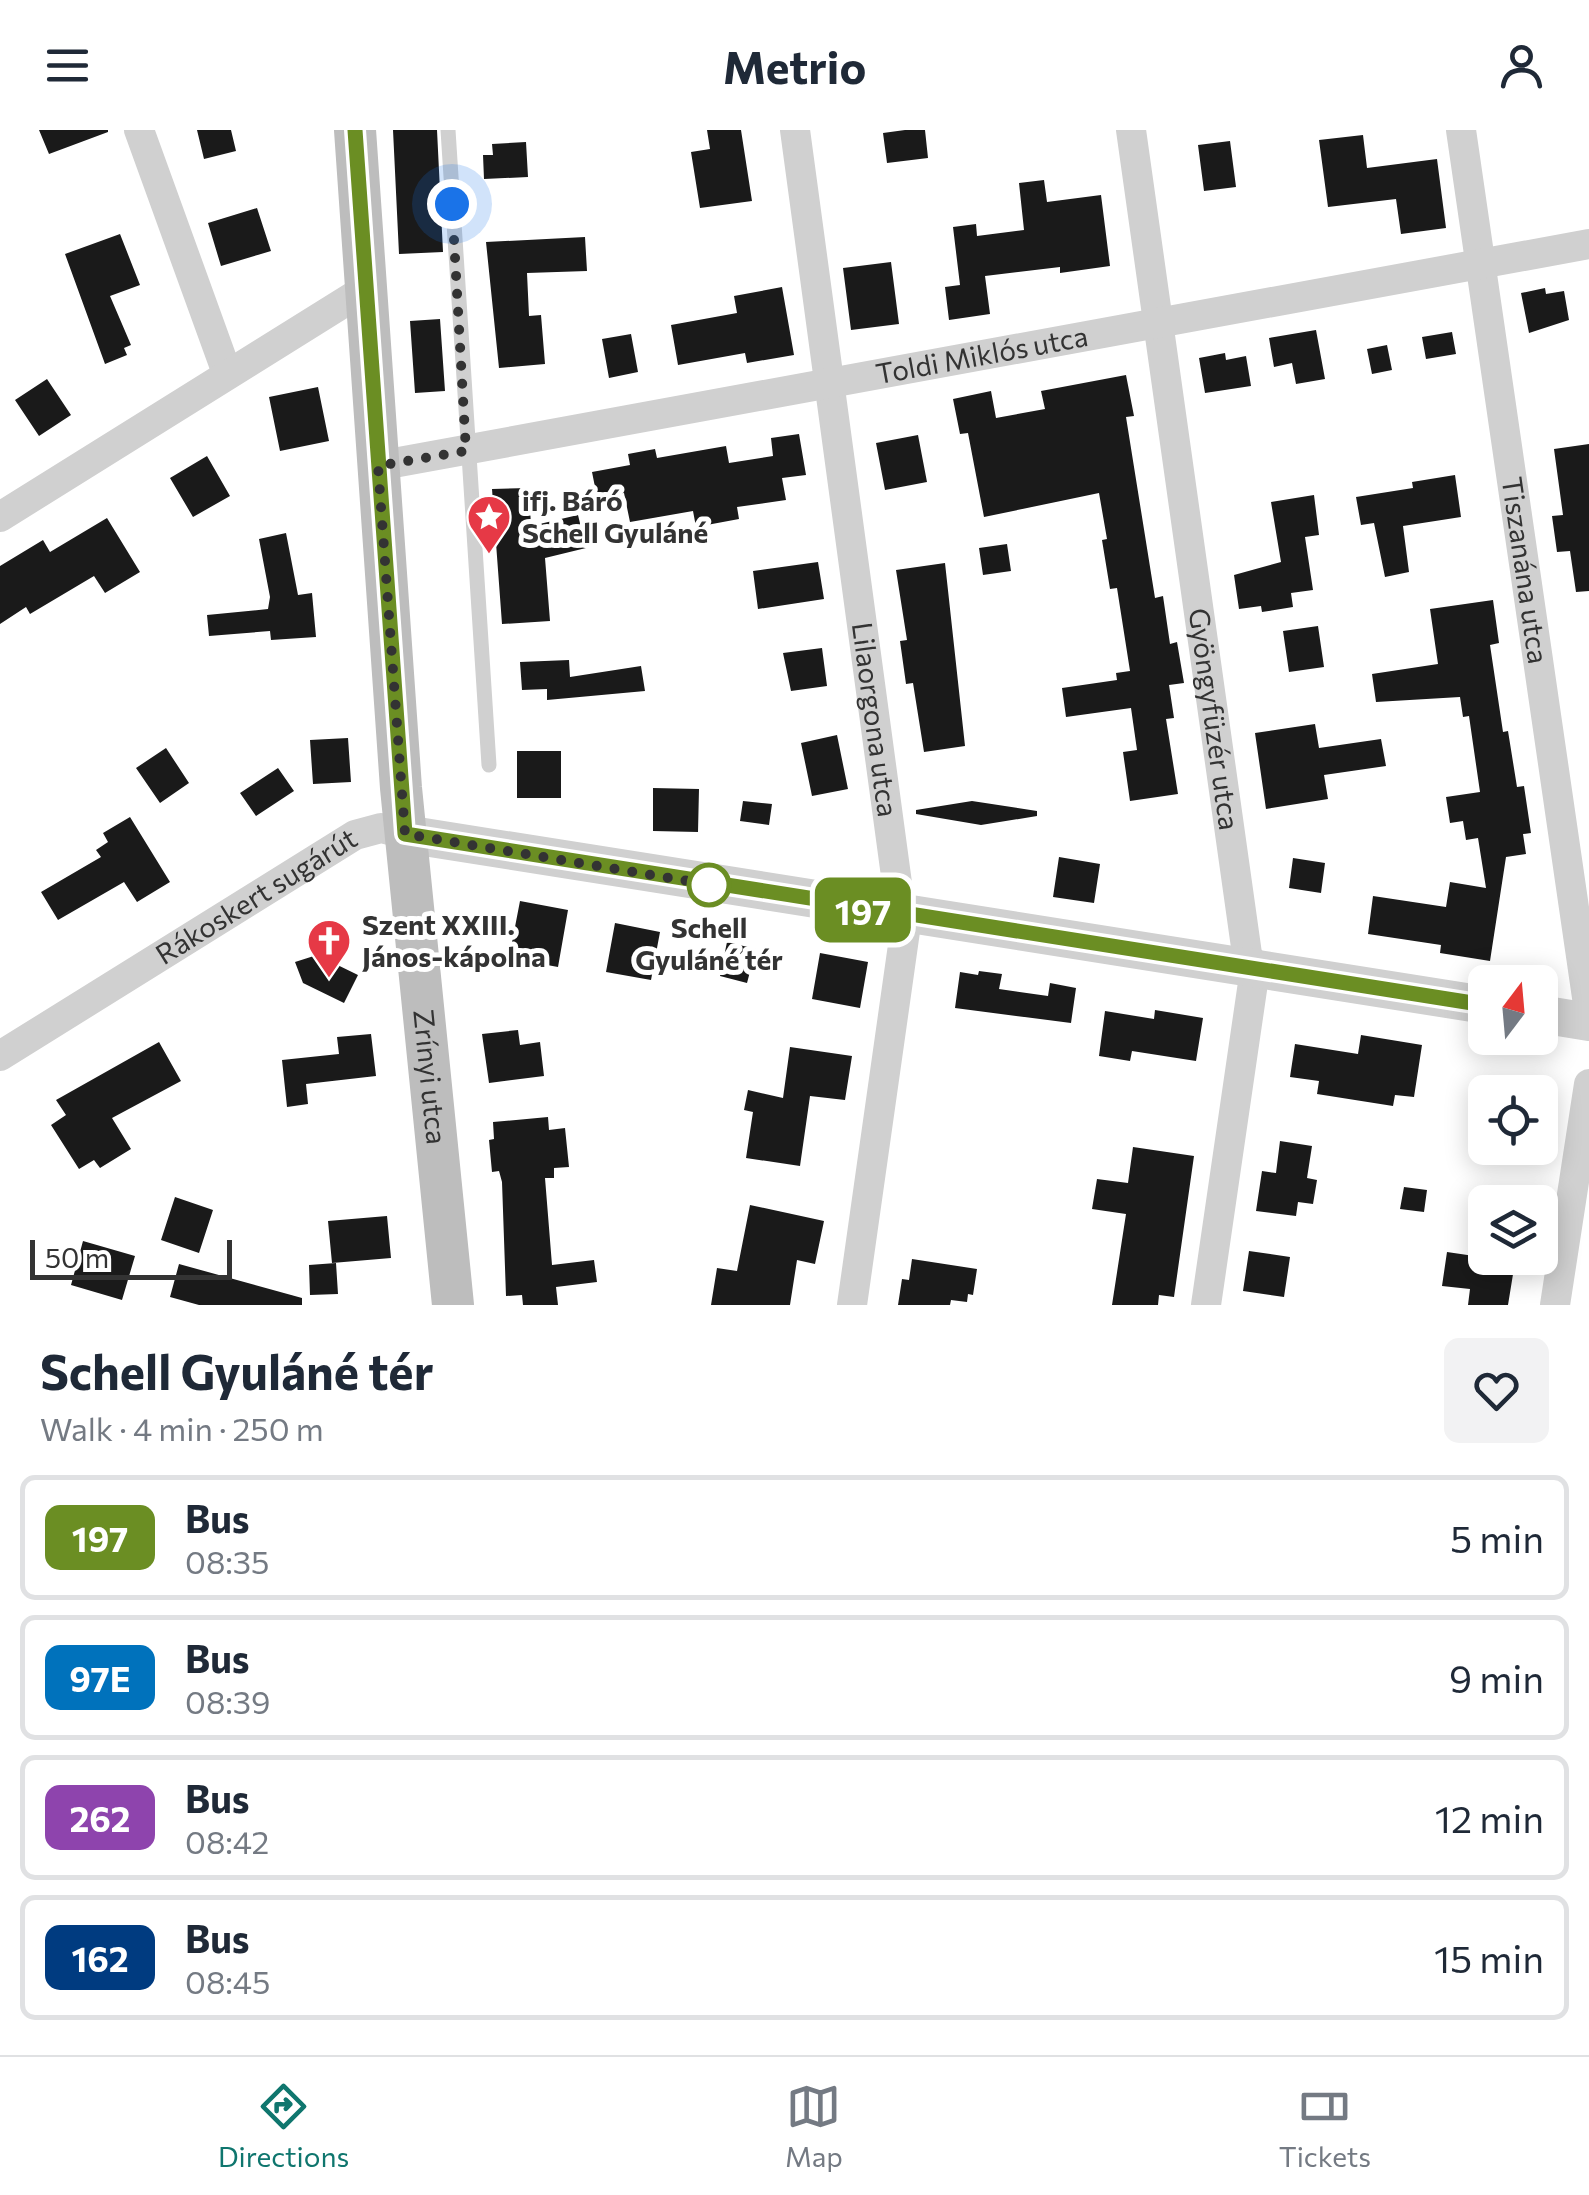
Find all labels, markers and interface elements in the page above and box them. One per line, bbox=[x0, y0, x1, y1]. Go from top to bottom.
icon: menu bbox=[40, 38, 95, 93]
text: Metrio bbox=[723, 38, 866, 93]
icon: person bbox=[1494, 38, 1549, 93]
your location bbox=[427, 179, 477, 229]
street label: Toldi Miklós utca bbox=[873, 318, 1090, 390]
street label: Tiszanána utca bbox=[1496, 474, 1556, 666]
place label: ifj. Báró Schell Gyuláné bbox=[522, 483, 708, 549]
place icon: ifj. Báró Schell Gyuláné bbox=[466, 494, 512, 555]
street label: Gyöngyfüzér utca bbox=[1183, 606, 1247, 832]
street label: Lilaorgona utca bbox=[846, 620, 906, 819]
street label: Rákoskert sugárút bbox=[149, 820, 363, 971]
marker: Schell Gyuláné tér bbox=[688, 864, 730, 906]
line badge: 197 bbox=[806, 878, 920, 942]
text: 197 bbox=[835, 889, 891, 932]
place label: Szent XXIII. János-kápolna bbox=[362, 907, 546, 973]
place label: Schell Gyuláné tér bbox=[635, 910, 783, 976]
church icon: Szent XXIII. János-kápolna bbox=[306, 918, 352, 979]
north arrow bbox=[1468, 965, 1558, 1055]
map controls bbox=[1468, 965, 1558, 1275]
street label: Zrínyi utca bbox=[407, 1008, 455, 1146]
button: locate bbox=[1468, 1075, 1558, 1165]
button: layers bbox=[1468, 1185, 1558, 1275]
scale bar bbox=[30, 1235, 232, 1280]
text: 50 m bbox=[45, 1240, 109, 1274]
button: heart bbox=[1444, 1338, 1549, 1443]
text: Schell Gyuláné tér bbox=[40, 1341, 433, 1400]
text: Walk · 4 min · 250 m bbox=[40, 1408, 324, 1448]
text: Bus bbox=[185, 1494, 250, 1541]
text: 5 min bbox=[1450, 1514, 1544, 1561]
text: 197 bbox=[72, 1516, 128, 1559]
text: 08:35 bbox=[185, 1541, 270, 1581]
text: Bus bbox=[185, 1634, 250, 1681]
text: 9 min bbox=[1449, 1654, 1544, 1701]
text: 97E bbox=[69, 1656, 131, 1699]
text: 08:39 bbox=[185, 1681, 271, 1721]
text: Bus bbox=[185, 1774, 250, 1821]
text: 12 min bbox=[1435, 1794, 1544, 1841]
text: 262 bbox=[70, 1796, 131, 1839]
text: 08:42 bbox=[185, 1821, 269, 1861]
text: Bus bbox=[185, 1914, 250, 1961]
text: 15 min bbox=[1434, 1934, 1544, 1981]
text: 162 bbox=[71, 1936, 129, 1979]
text: 08:45 bbox=[185, 1961, 270, 2001]
tab: Directions bbox=[218, 2079, 349, 2173]
tab: Map bbox=[785, 2079, 843, 2173]
tab: Tickets bbox=[1279, 2079, 1371, 2173]

